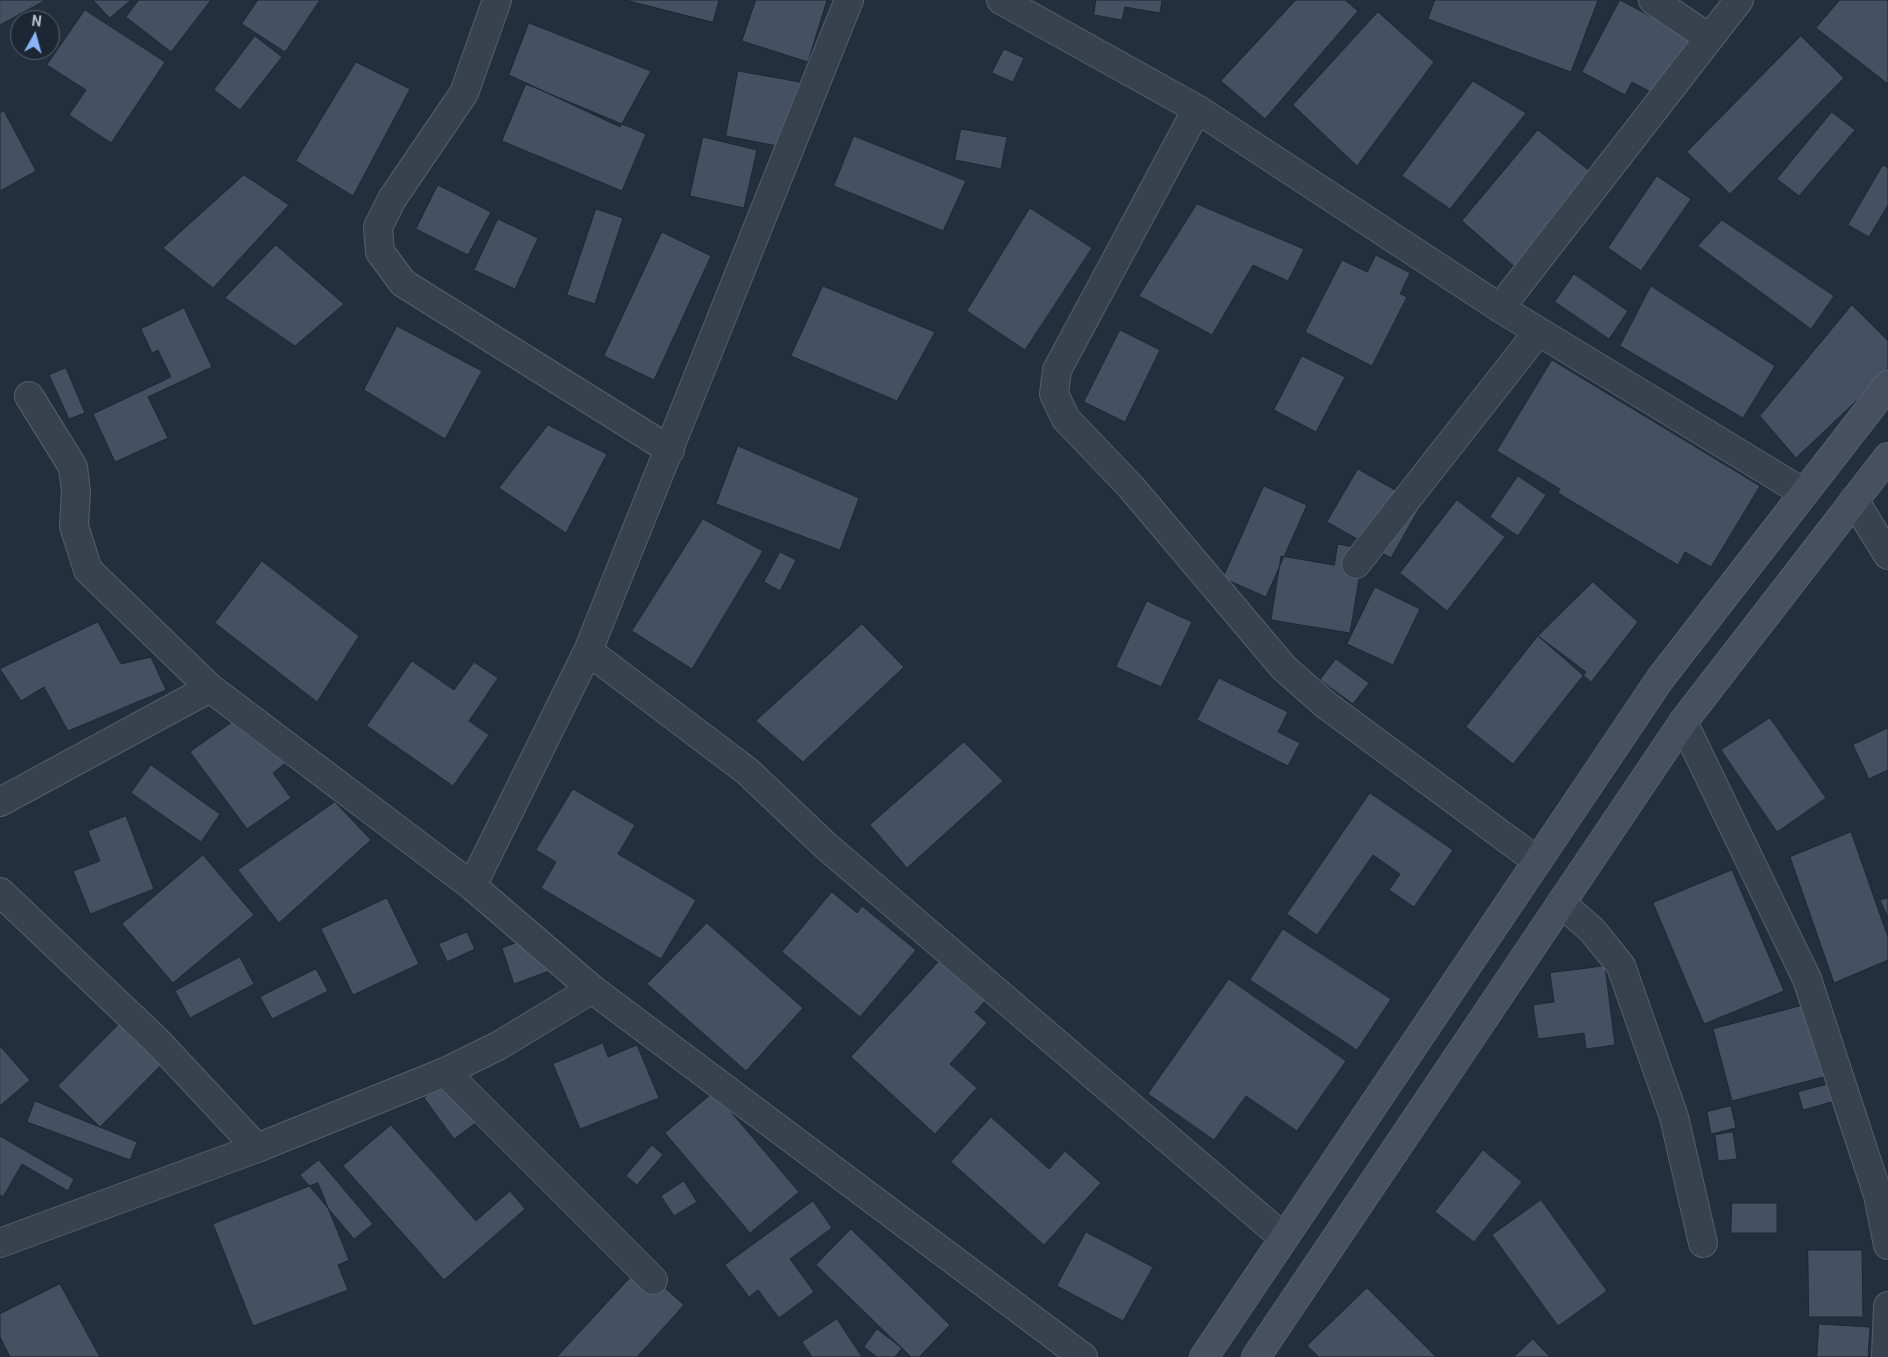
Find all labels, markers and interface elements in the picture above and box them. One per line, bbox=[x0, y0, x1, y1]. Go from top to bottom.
north arrow bbox=[10, 10, 60, 60]
text: N bbox=[31, 13, 43, 30]

